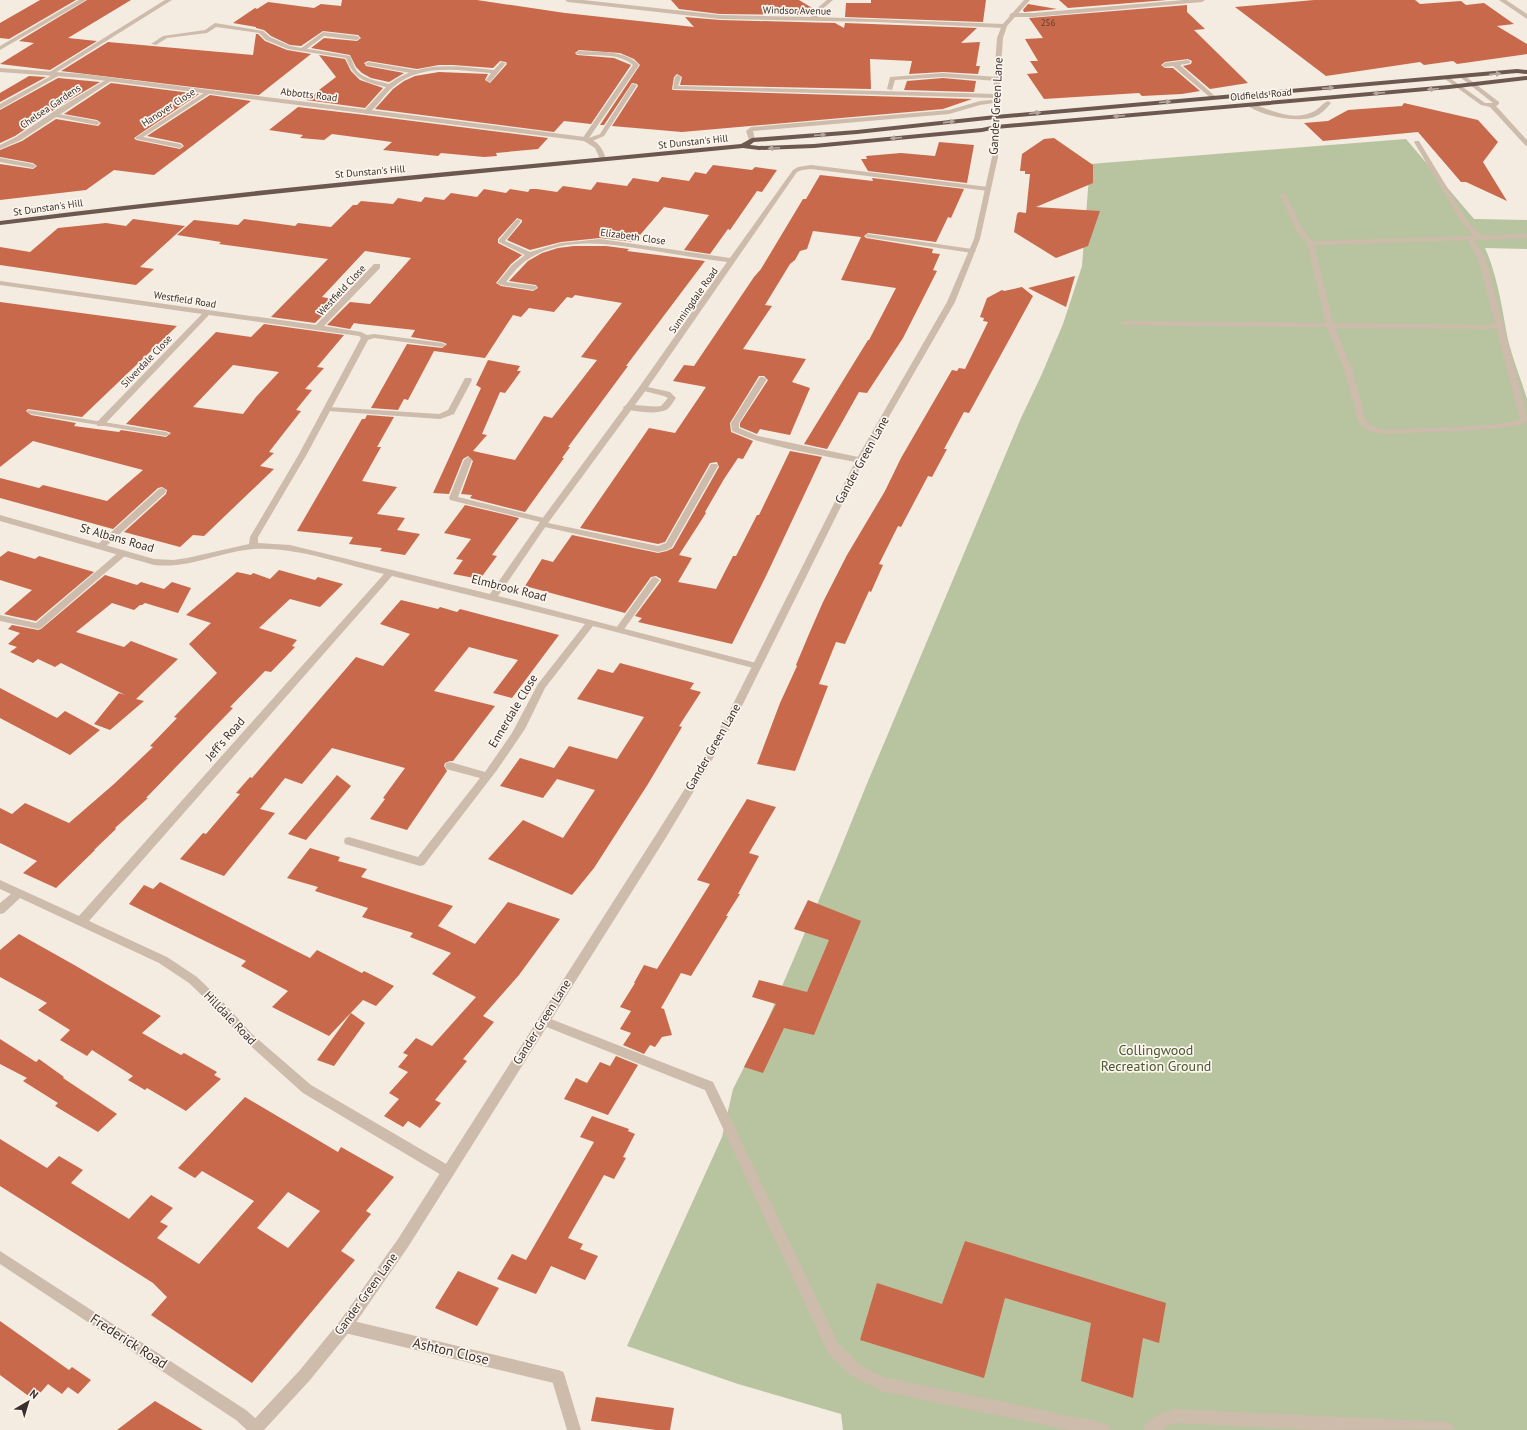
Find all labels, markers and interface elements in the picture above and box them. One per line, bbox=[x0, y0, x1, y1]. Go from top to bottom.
street label: Windsor Avenue bbox=[763, 3, 831, 18]
house number: 256 bbox=[1041, 17, 1055, 28]
street label: Gander Green Lane bbox=[985, 57, 1006, 155]
one-way arrow bbox=[1489, 70, 1501, 77]
street label: Chelsea Gardens bbox=[17, 81, 83, 132]
street label: Hanover Close bbox=[139, 85, 198, 130]
street label: Abbotts Road bbox=[280, 85, 338, 104]
street label: Oldfields Road bbox=[1230, 85, 1292, 104]
one-way arrow bbox=[1322, 85, 1334, 92]
one-way arrow bbox=[1427, 85, 1439, 92]
one-way arrow bbox=[1373, 90, 1385, 97]
one-way arrow bbox=[1159, 99, 1171, 105]
one-way arrow bbox=[1029, 110, 1041, 117]
one-way arrow bbox=[1113, 113, 1125, 119]
one-way arrow bbox=[943, 119, 955, 126]
street label: St Dunstan's Hill bbox=[657, 131, 729, 152]
one-way arrow bbox=[814, 131, 826, 138]
one-way arrow bbox=[890, 135, 902, 142]
one-way arrow bbox=[768, 144, 780, 151]
street label: St Dunstan's Hill bbox=[334, 162, 406, 181]
street label: St Dunstan's Hill bbox=[12, 196, 84, 219]
street label: Elizabeth Close bbox=[600, 225, 666, 248]
street label: Westfield Close bbox=[314, 262, 368, 319]
street label: Sunningdale Road bbox=[666, 265, 721, 336]
street label: Westfield Road bbox=[153, 288, 217, 311]
street label: Silverdale Close bbox=[118, 332, 175, 390]
street label: Gander Green Lane bbox=[831, 413, 892, 506]
street label: St Albans Road bbox=[78, 520, 156, 555]
street label: Elmbrook Road bbox=[470, 571, 548, 604]
street label: Ennerdale Close bbox=[485, 671, 540, 750]
street label: Gander Green Lane bbox=[682, 701, 743, 793]
street label: Jeff's Road bbox=[201, 714, 248, 764]
street label: Gander Green Lane bbox=[509, 976, 574, 1067]
street label: Hilldale Road bbox=[201, 988, 260, 1048]
park label: Collingwood Recreation Ground bbox=[1101, 1041, 1211, 1075]
street label: Gander Green Lane bbox=[331, 1250, 400, 1338]
street label: Frederick Road bbox=[87, 1309, 171, 1373]
street label: Ashton Close bbox=[411, 1333, 491, 1369]
north arrow bbox=[8, 1382, 48, 1422]
text: N bbox=[27, 1386, 41, 1402]

